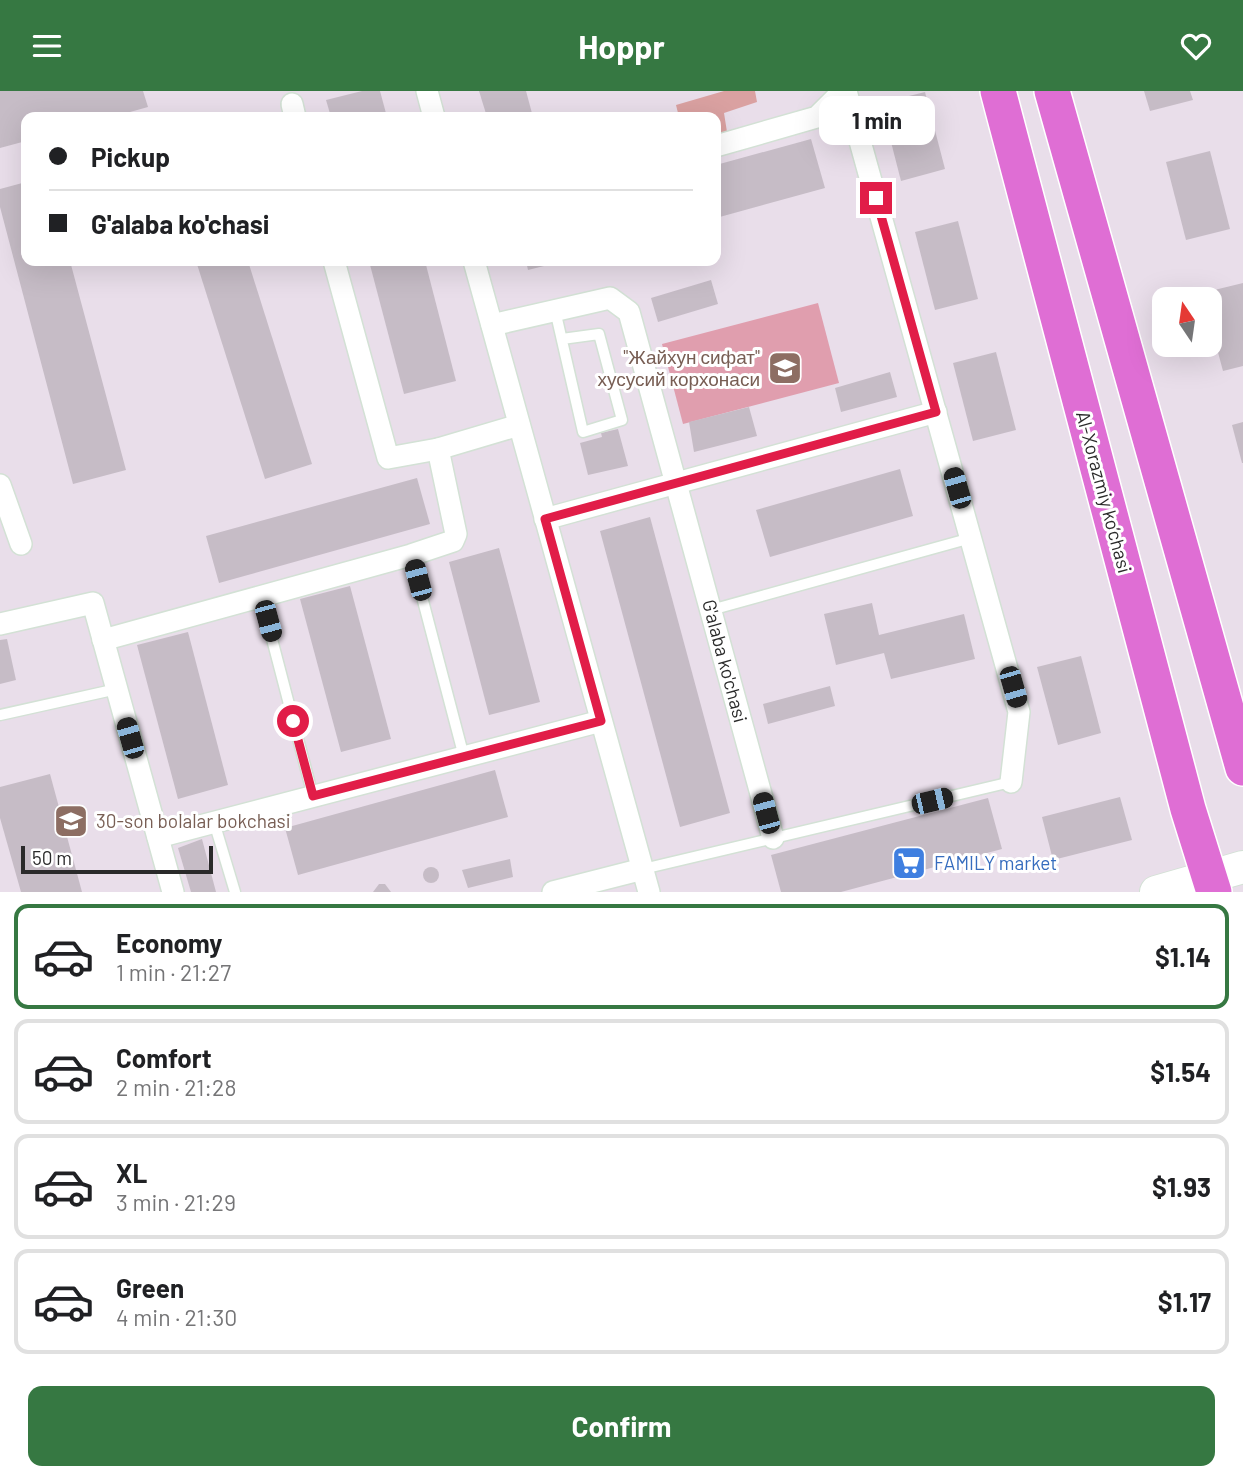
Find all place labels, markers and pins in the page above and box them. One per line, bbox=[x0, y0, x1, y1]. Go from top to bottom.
place label: "Жайхун сифат" хусусий корхонаси bbox=[597, 345, 760, 390]
school or university icon: "Жайхун сифат" хусусий корхонаси bbox=[766, 349, 804, 387]
school or university icon: 30-son bolalar bokchasi bbox=[52, 802, 90, 840]
place label: 30-son bolalar bokchasi bbox=[96, 809, 291, 832]
supermarket icon: FAMILY market bbox=[890, 844, 928, 882]
place label: FAMILY market bbox=[934, 851, 1057, 874]

